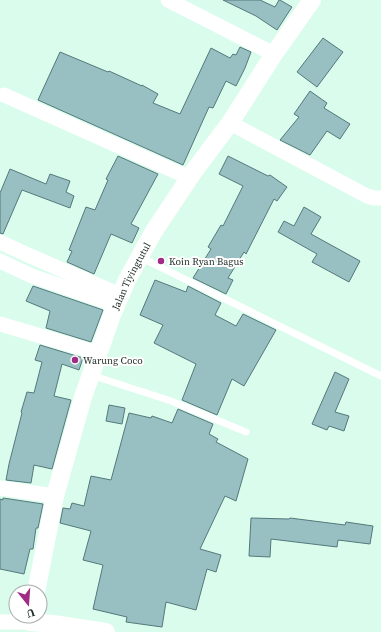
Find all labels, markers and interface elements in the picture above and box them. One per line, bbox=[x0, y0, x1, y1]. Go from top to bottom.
street label: Jalan Tiyingtutul bbox=[109, 240, 154, 313]
place label: Koin Ryan Bagus bbox=[169, 255, 244, 268]
marker: Koin Ryan Bagus bbox=[156, 256, 166, 266]
place label: Warung Coco bbox=[83, 354, 143, 367]
marker: Warung Coco bbox=[70, 355, 80, 365]
north arrow bbox=[8, 584, 48, 624]
text: U bbox=[25, 605, 37, 621]

